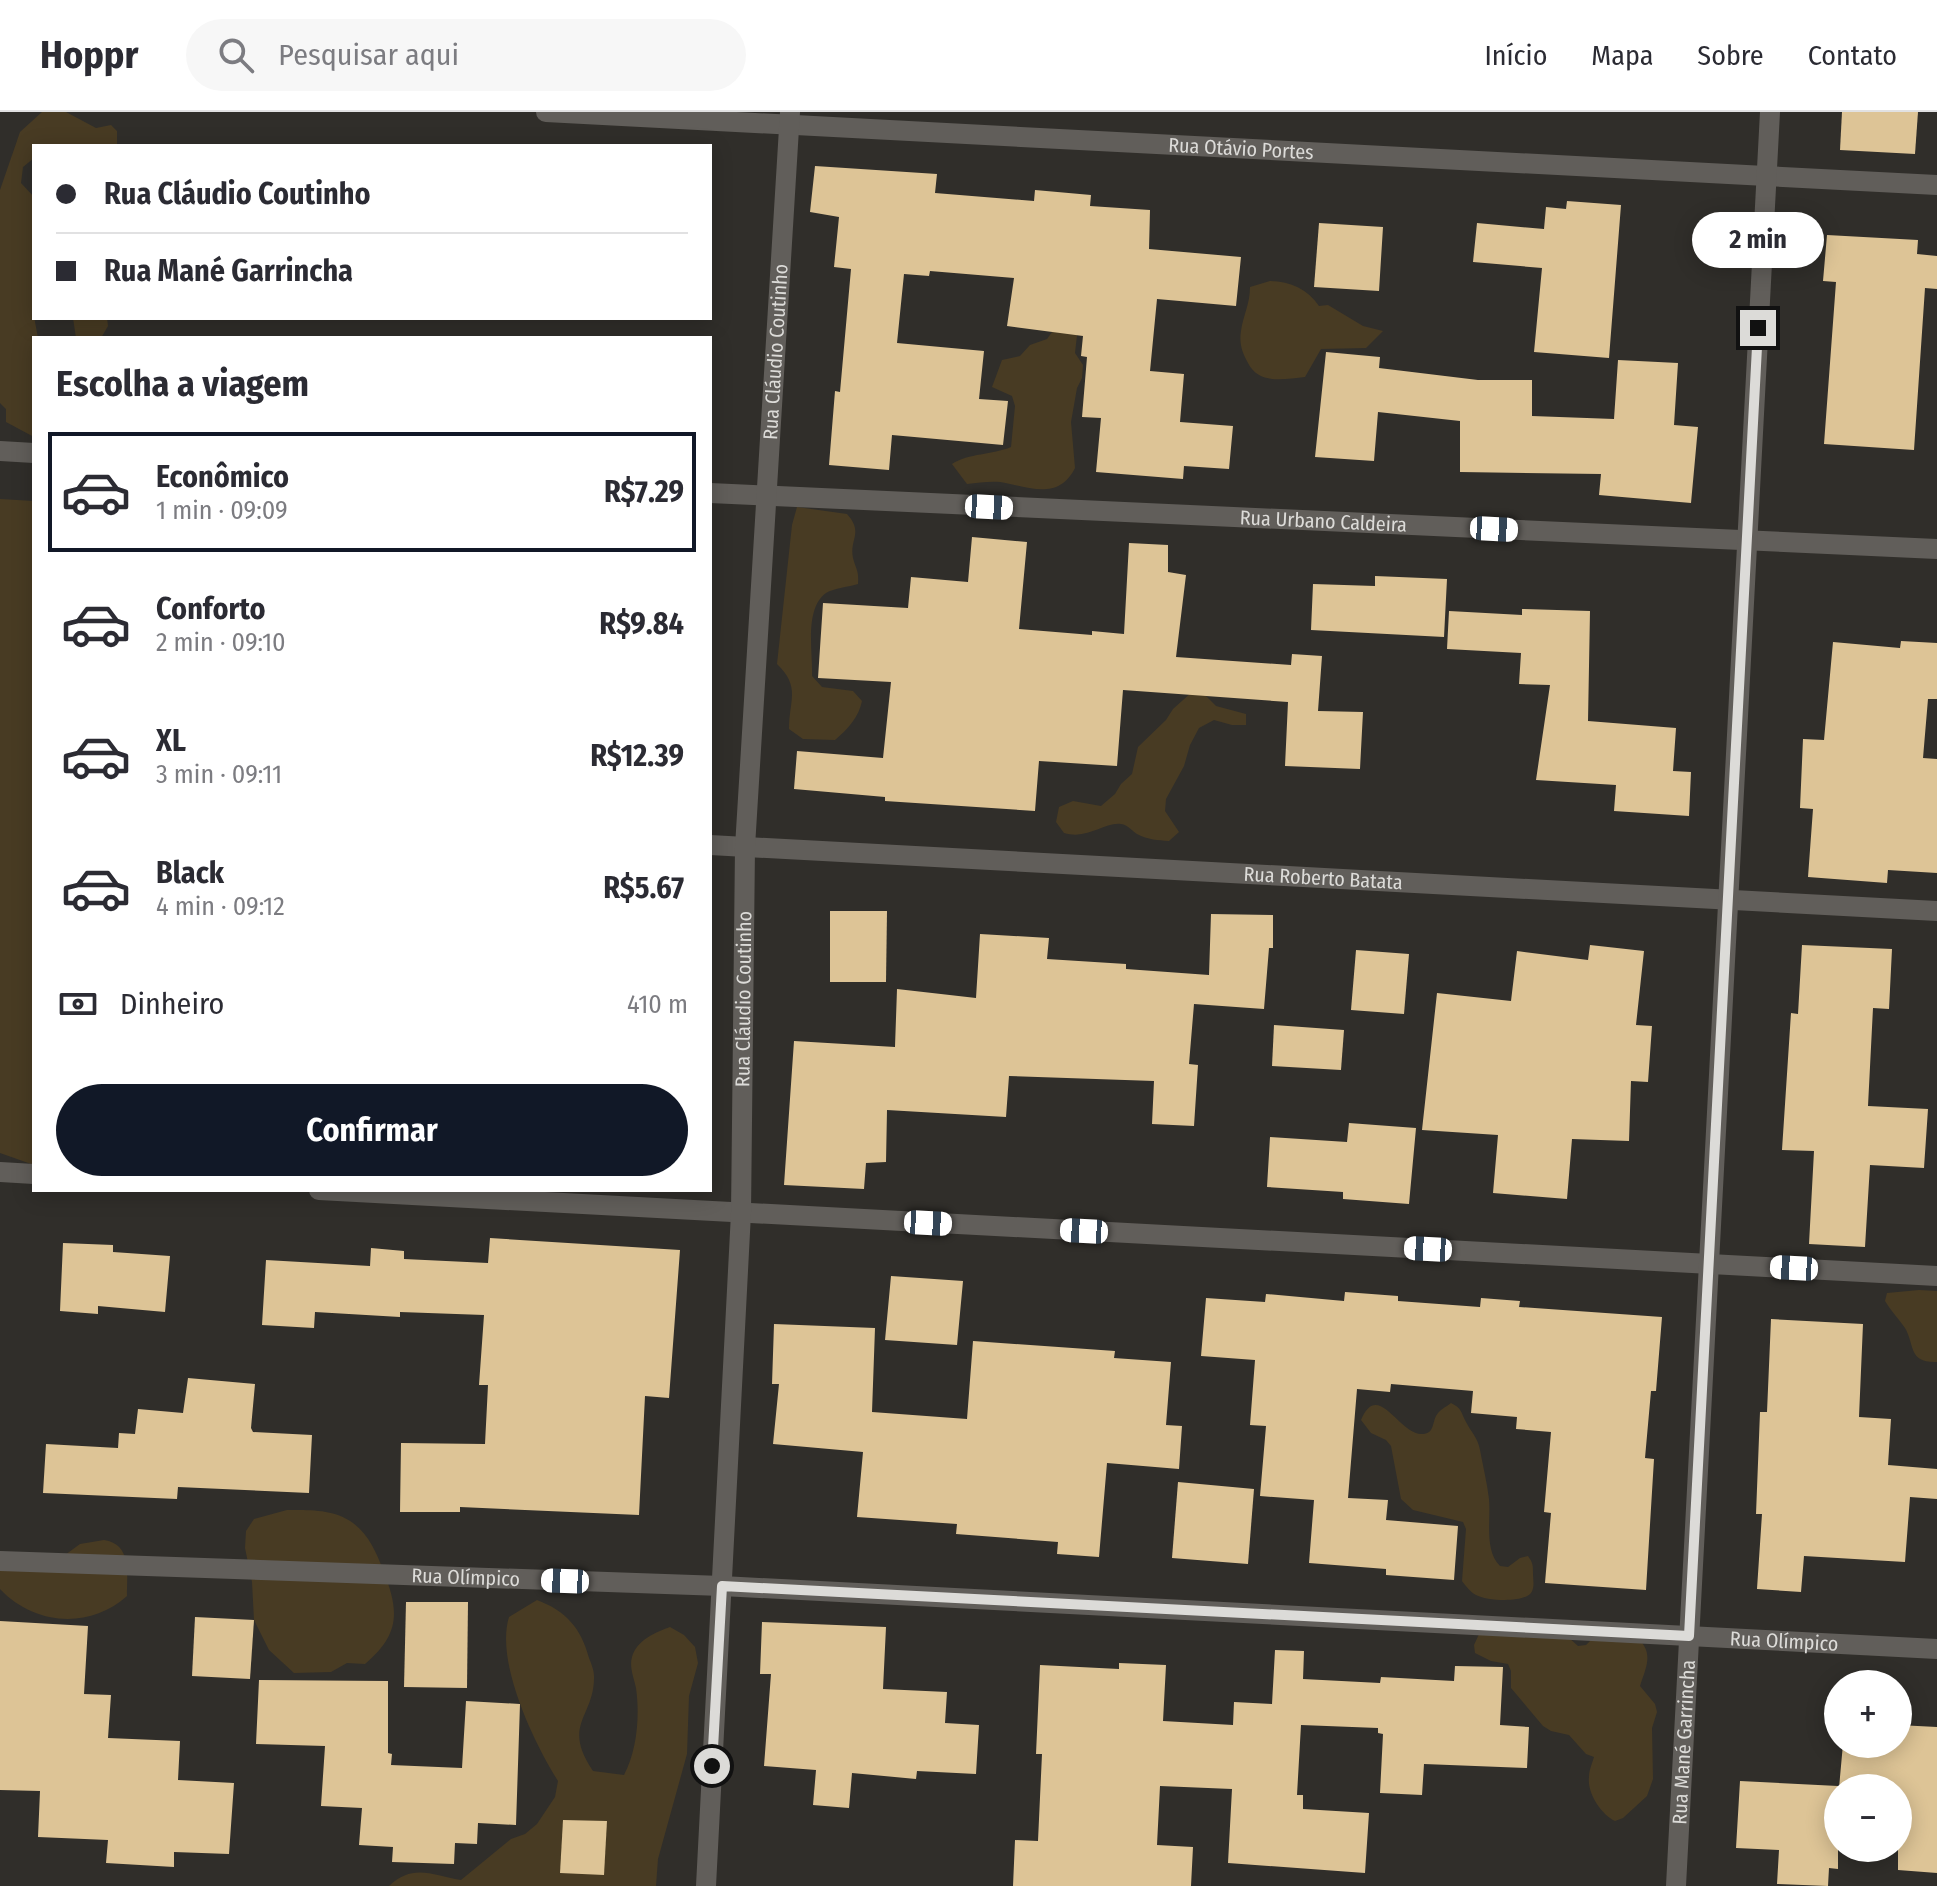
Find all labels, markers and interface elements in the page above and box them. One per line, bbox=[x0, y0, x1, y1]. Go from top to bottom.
search box bbox=[186, 19, 746, 91]
text: Hoppr bbox=[40, 32, 138, 78]
icon: search bbox=[214, 33, 258, 77]
text: Pesquisar aqui bbox=[278, 37, 459, 73]
text: Início bbox=[1484, 39, 1547, 72]
text: Mapa bbox=[1591, 39, 1653, 72]
text: Sobre bbox=[1697, 39, 1764, 72]
text: Contato bbox=[1808, 39, 1897, 72]
street label: Rua Otávio Portes bbox=[1168, 133, 1314, 164]
text: Rua Cláudio Coutinho bbox=[104, 176, 370, 212]
callout: 2 min bbox=[1692, 212, 1824, 268]
text: 2 min bbox=[1729, 224, 1787, 255]
text: Rua Mané Garrincha bbox=[104, 253, 353, 289]
street label: Rua Cláudio Coutinho bbox=[758, 263, 793, 441]
route end bbox=[1740, 310, 1776, 346]
text: Escolha a viagem bbox=[56, 362, 309, 406]
icon: car bbox=[60, 456, 132, 528]
text: Econômico bbox=[156, 459, 289, 495]
text: R$7.29 bbox=[604, 474, 684, 510]
car bbox=[964, 494, 1014, 520]
text: 1 min · 09:09 bbox=[156, 495, 288, 526]
street label: Rua Urbano Caldeira bbox=[1239, 505, 1407, 537]
car bbox=[1469, 516, 1519, 542]
icon: car bbox=[60, 588, 132, 660]
text: Conforto bbox=[156, 591, 265, 627]
text: R$9.84 bbox=[599, 606, 684, 642]
text: 2 min · 09:10 bbox=[156, 627, 286, 658]
icon: car bbox=[60, 720, 132, 792]
text: XL bbox=[156, 723, 186, 759]
text: R$12.39 bbox=[590, 738, 684, 774]
text: 3 min · 09:11 bbox=[156, 759, 282, 790]
icon: car bbox=[60, 852, 132, 924]
text: Black bbox=[156, 855, 224, 891]
street label: Rua Roberto Batata bbox=[1243, 862, 1403, 894]
text: R$5.67 bbox=[603, 870, 684, 906]
text: 4 min · 09:12 bbox=[156, 891, 285, 922]
street label: Rua Cláudio Coutinho bbox=[730, 911, 756, 1087]
icon: cash bbox=[56, 982, 100, 1026]
text: Dinheiro bbox=[120, 986, 224, 1022]
text: 410 m bbox=[627, 989, 688, 1020]
button: Confirmar bbox=[56, 1084, 688, 1176]
car bbox=[903, 1210, 953, 1236]
car bbox=[1059, 1218, 1109, 1244]
car bbox=[1403, 1236, 1453, 1262]
car bbox=[1769, 1255, 1819, 1281]
street label: Rua Olímpico bbox=[411, 1563, 520, 1591]
car bbox=[541, 1568, 589, 1594]
street label: Rua Olímpico bbox=[1729, 1626, 1839, 1656]
street label: Rua Mané Garrincha bbox=[1667, 1659, 1700, 1825]
map controls bbox=[1824, 1670, 1912, 1862]
button: + bbox=[1824, 1670, 1912, 1758]
route start bbox=[694, 1748, 730, 1784]
button: − bbox=[1824, 1774, 1912, 1862]

